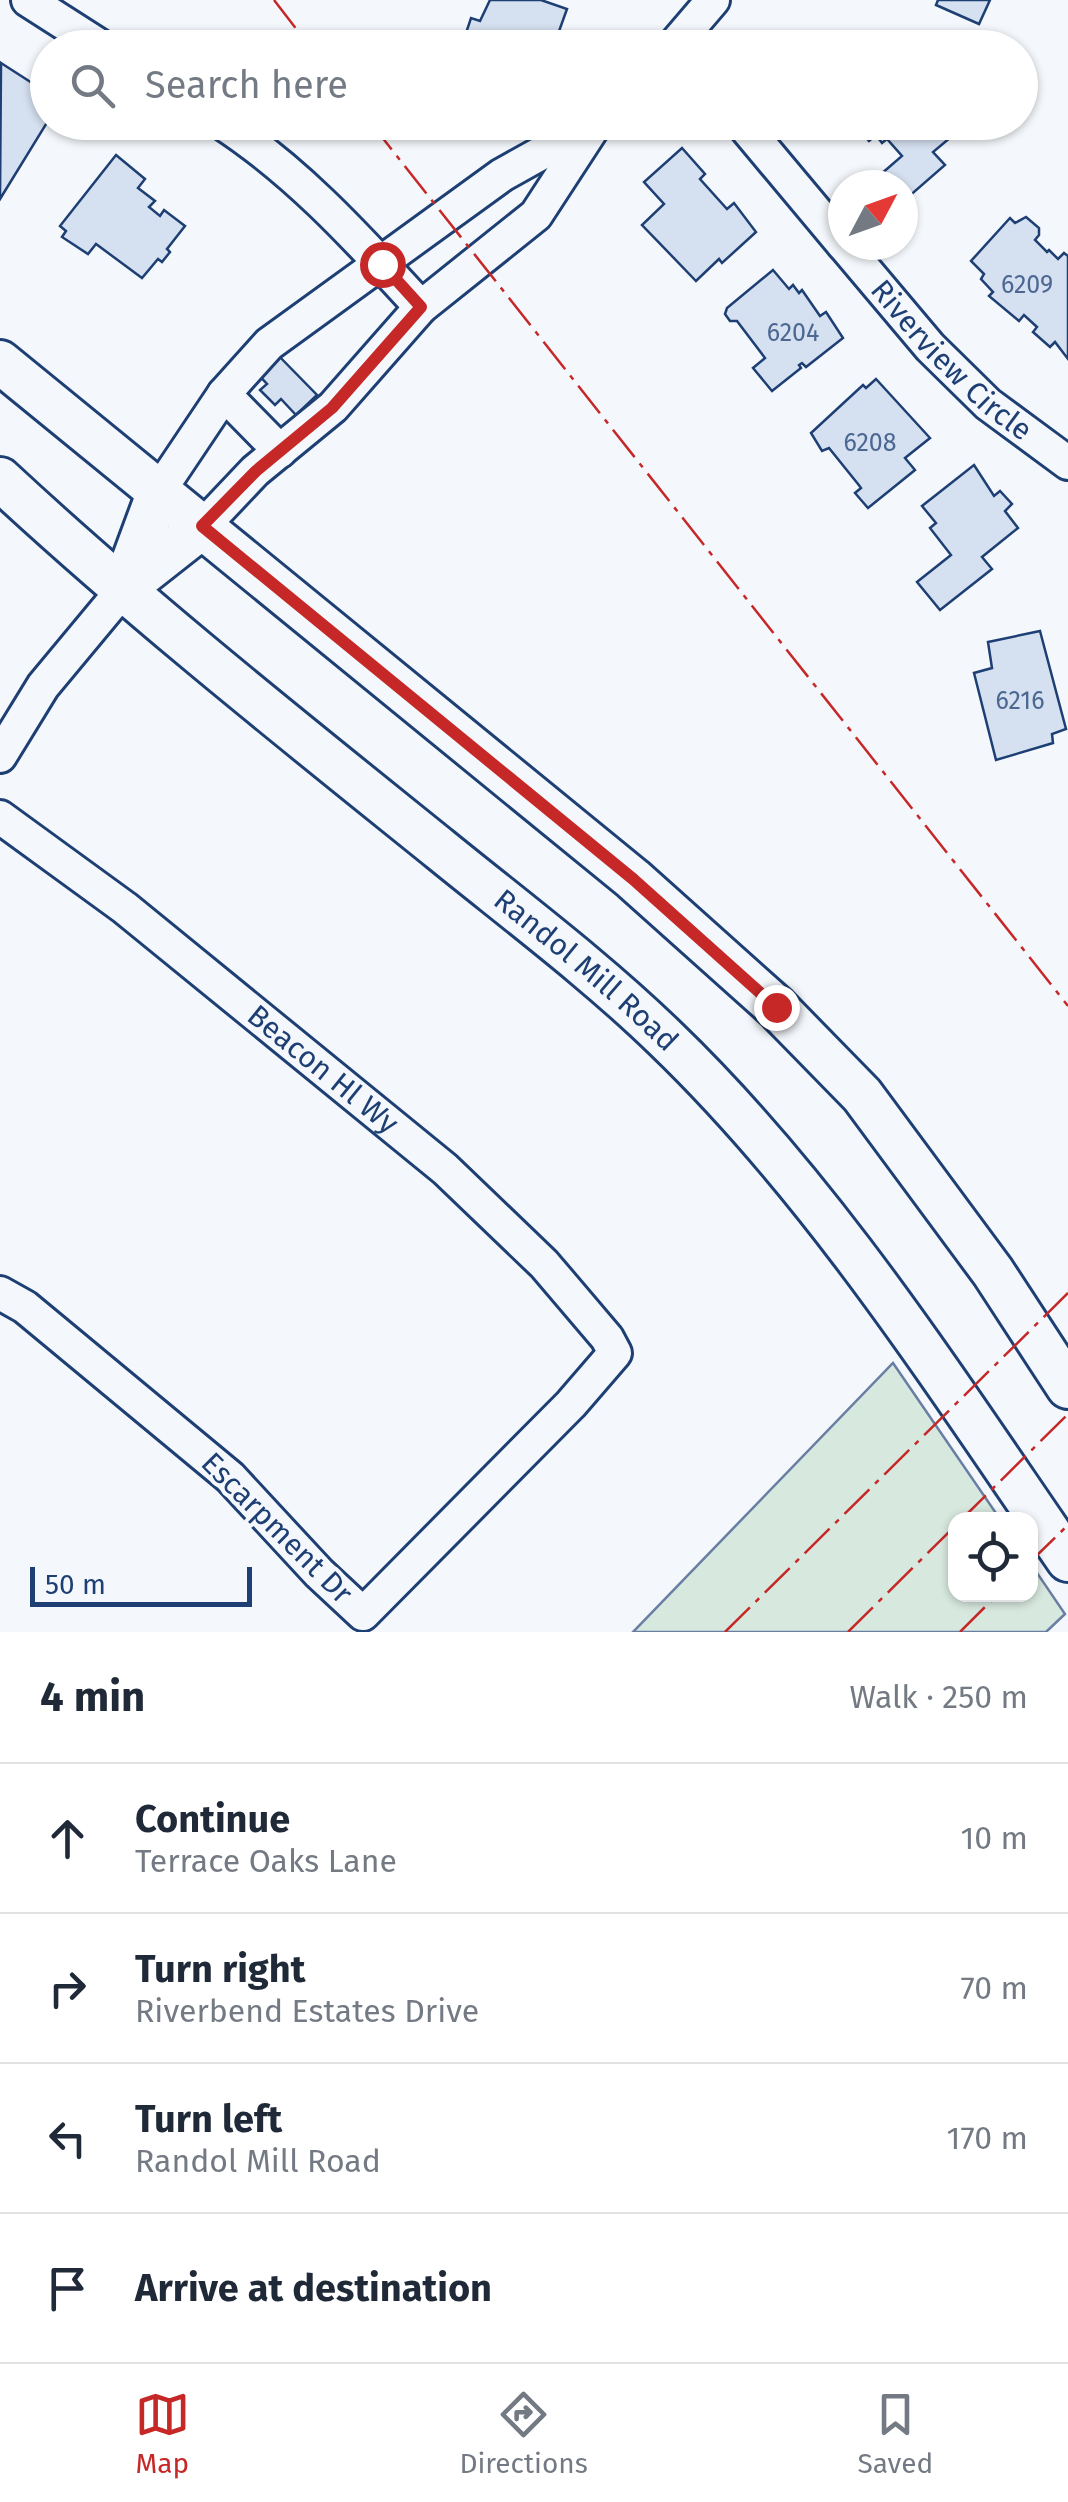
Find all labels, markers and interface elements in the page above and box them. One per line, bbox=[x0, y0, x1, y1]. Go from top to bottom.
search box bbox=[30, 30, 1038, 140]
icon: search bbox=[65, 58, 120, 113]
text: Search here bbox=[145, 62, 348, 108]
north arrow bbox=[828, 170, 918, 260]
route start bbox=[360, 242, 406, 288]
house number: 6209 bbox=[1001, 270, 1053, 300]
street label: Riverview Circle bbox=[863, 273, 1039, 448]
house number: 6204 bbox=[767, 318, 819, 348]
house number: 6208 bbox=[843, 428, 897, 458]
house number: 6216 bbox=[996, 686, 1044, 716]
street label: Randol Mill Road bbox=[487, 882, 686, 1059]
route end bbox=[754, 985, 800, 1031]
street label: Beacon Hl Wy bbox=[240, 997, 406, 1142]
street label: Escarpment Dr bbox=[194, 1445, 360, 1611]
map controls bbox=[948, 1512, 1038, 1602]
button: locate bbox=[948, 1512, 1038, 1602]
scale bar bbox=[30, 1562, 252, 1606]
text: 50 m bbox=[45, 1568, 106, 1601]
text: 4 min bbox=[40, 1672, 145, 1722]
text: Walk · 250 m bbox=[849, 1678, 1028, 1716]
text: Continue bbox=[135, 1796, 290, 1842]
icon: ahead bbox=[40, 1811, 95, 1866]
text: 10 m bbox=[960, 1819, 1028, 1857]
text: Terrace Oaks Lane bbox=[135, 1842, 397, 1880]
text: Turn right bbox=[135, 1946, 305, 1992]
icon: right bbox=[40, 1961, 95, 2016]
text: 70 m bbox=[960, 1969, 1028, 2007]
text: Riverbend Estates Drive bbox=[135, 1992, 479, 2030]
text: Turn left bbox=[135, 2096, 282, 2142]
icon: left bbox=[40, 2111, 95, 2166]
text: 170 m bbox=[947, 2119, 1028, 2157]
text: Randol Mill Road bbox=[135, 2142, 381, 2180]
icon: arrive bbox=[40, 2261, 95, 2316]
text: Arrive at destination bbox=[135, 2265, 492, 2311]
tab: Map bbox=[135, 2387, 190, 2480]
tab: Directions bbox=[459, 2387, 588, 2480]
tab: Saved bbox=[857, 2387, 933, 2480]

